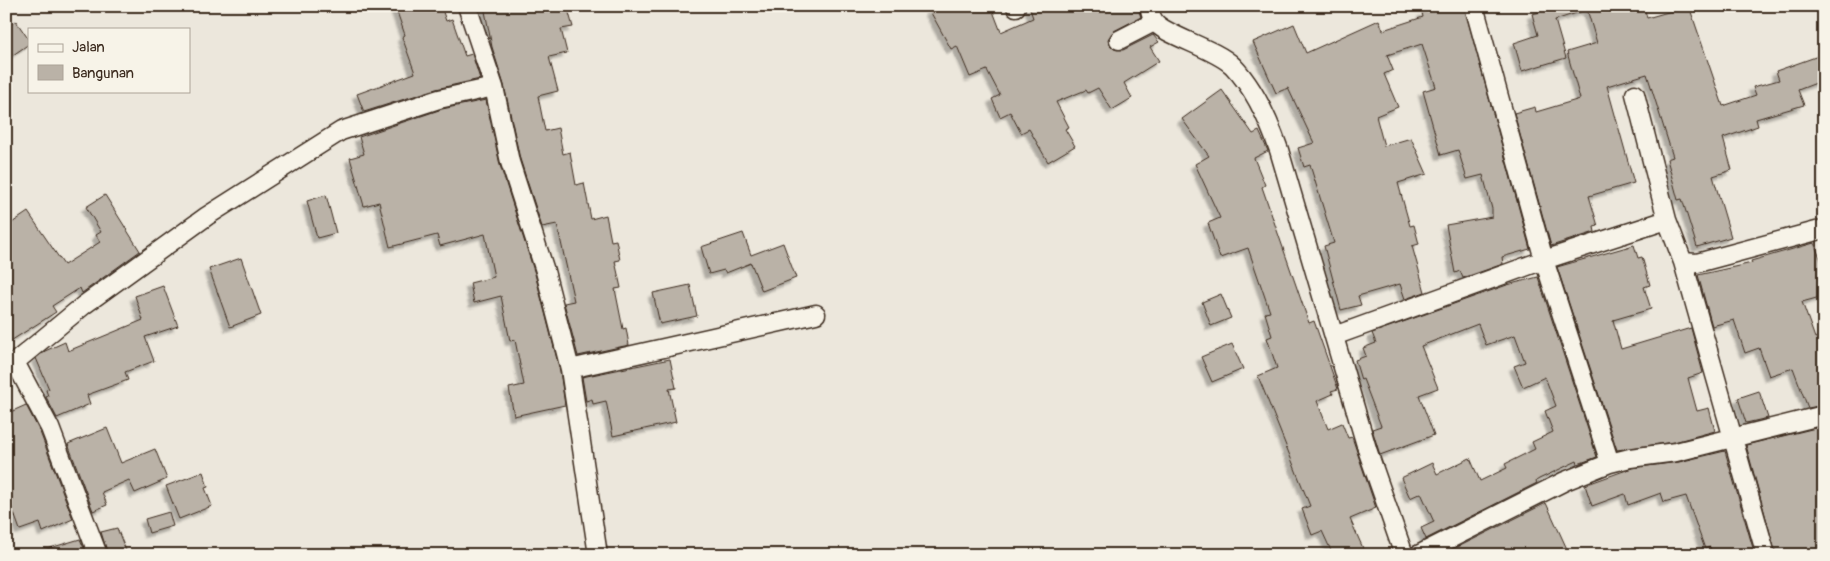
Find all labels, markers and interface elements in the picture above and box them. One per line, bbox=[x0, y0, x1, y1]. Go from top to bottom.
legend bbox=[28, 28, 190, 92]
text: Jalan bbox=[72, 38, 105, 57]
text: Bangunan bbox=[72, 64, 134, 83]

